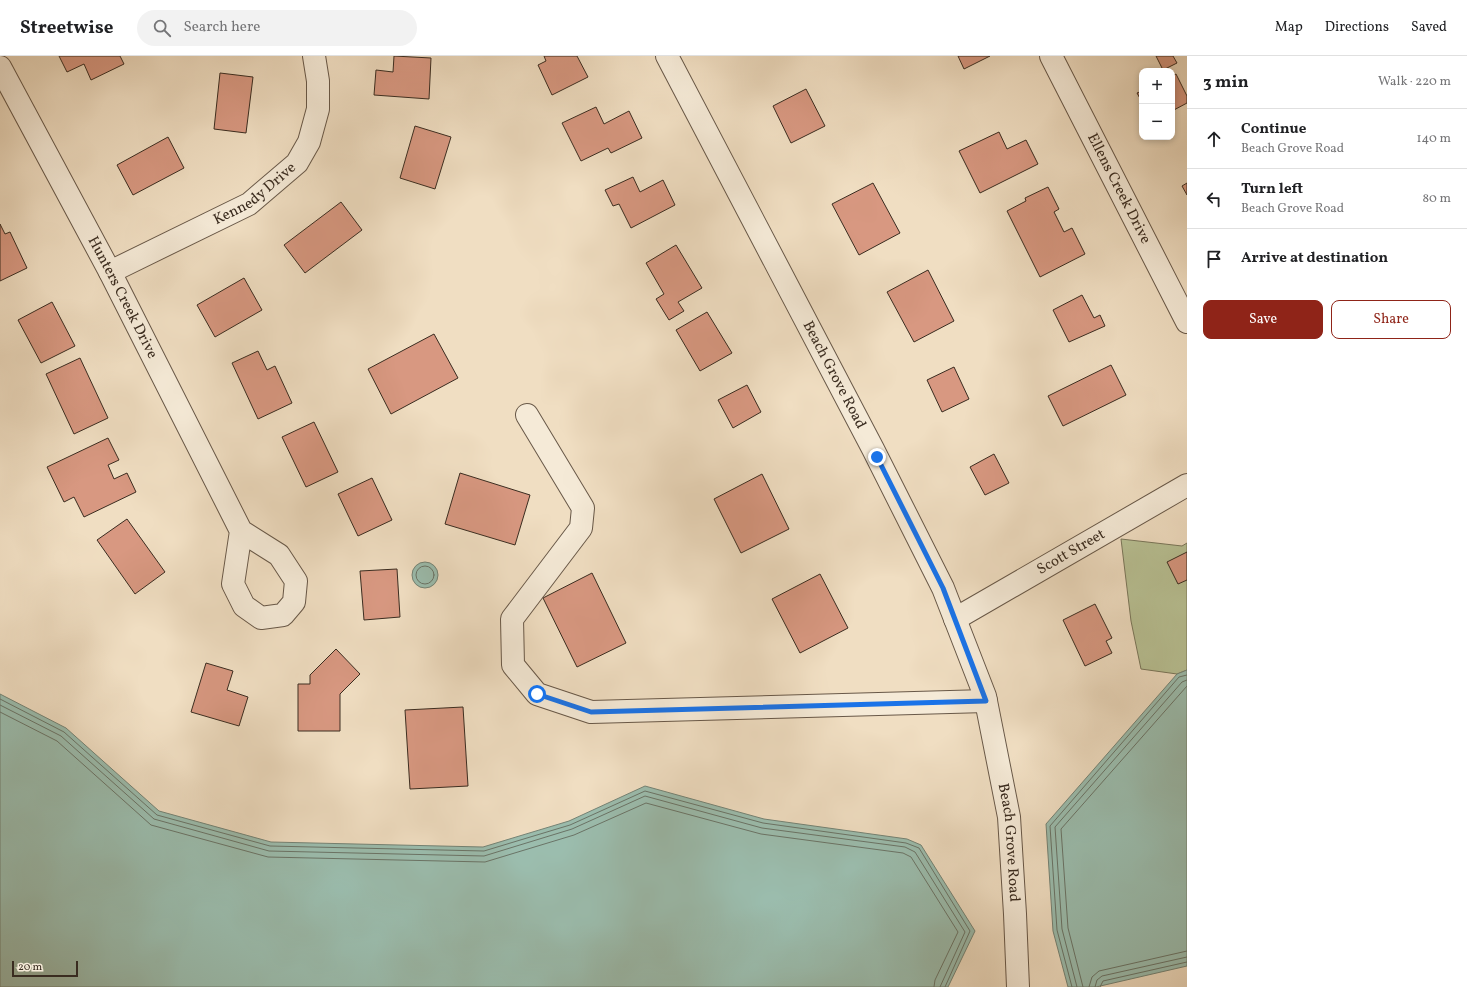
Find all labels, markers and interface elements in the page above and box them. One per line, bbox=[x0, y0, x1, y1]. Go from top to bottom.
search box bbox=[137, 10, 417, 46]
text: Streetwise bbox=[20, 15, 113, 41]
icon: search bbox=[151, 17, 173, 39]
text: Search here bbox=[183, 17, 260, 38]
text: Map bbox=[1275, 18, 1303, 37]
text: Directions bbox=[1325, 18, 1389, 37]
text: Saved bbox=[1411, 18, 1447, 37]
map controls bbox=[1139, 68, 1175, 140]
button: + bbox=[1139, 68, 1175, 104]
text: 3 min bbox=[1203, 71, 1249, 94]
text: Walk · 220 m bbox=[1378, 73, 1451, 91]
button: − bbox=[1139, 104, 1175, 140]
text: Continue bbox=[1241, 119, 1306, 140]
icon: ahead bbox=[1203, 128, 1225, 150]
street label: Ellens Creek Drive bbox=[1082, 130, 1156, 248]
text: 140 m bbox=[1417, 130, 1451, 148]
text: Beach Grove Road bbox=[1241, 140, 1344, 158]
street label: Kennedy Drive bbox=[210, 158, 301, 230]
text: Turn left bbox=[1241, 179, 1303, 200]
icon: left bbox=[1203, 188, 1225, 210]
text: 80 m bbox=[1422, 190, 1451, 208]
text: Beach Grove Road bbox=[1241, 200, 1344, 218]
street label: Hunters Creek Drive bbox=[82, 233, 163, 362]
icon: arrive bbox=[1203, 248, 1225, 270]
text: Arrive at destination bbox=[1241, 248, 1388, 269]
button: Save bbox=[1203, 300, 1323, 339]
button: Share bbox=[1331, 300, 1451, 339]
street label: Beach Grove Road bbox=[797, 317, 871, 433]
route end bbox=[868, 448, 886, 466]
street label: Scott Street bbox=[1033, 524, 1109, 580]
route start bbox=[528, 685, 546, 703]
street label: Beach Grove Road bbox=[992, 781, 1025, 903]
scale bar bbox=[12, 959, 78, 978]
text: 20 m bbox=[18, 960, 42, 975]

